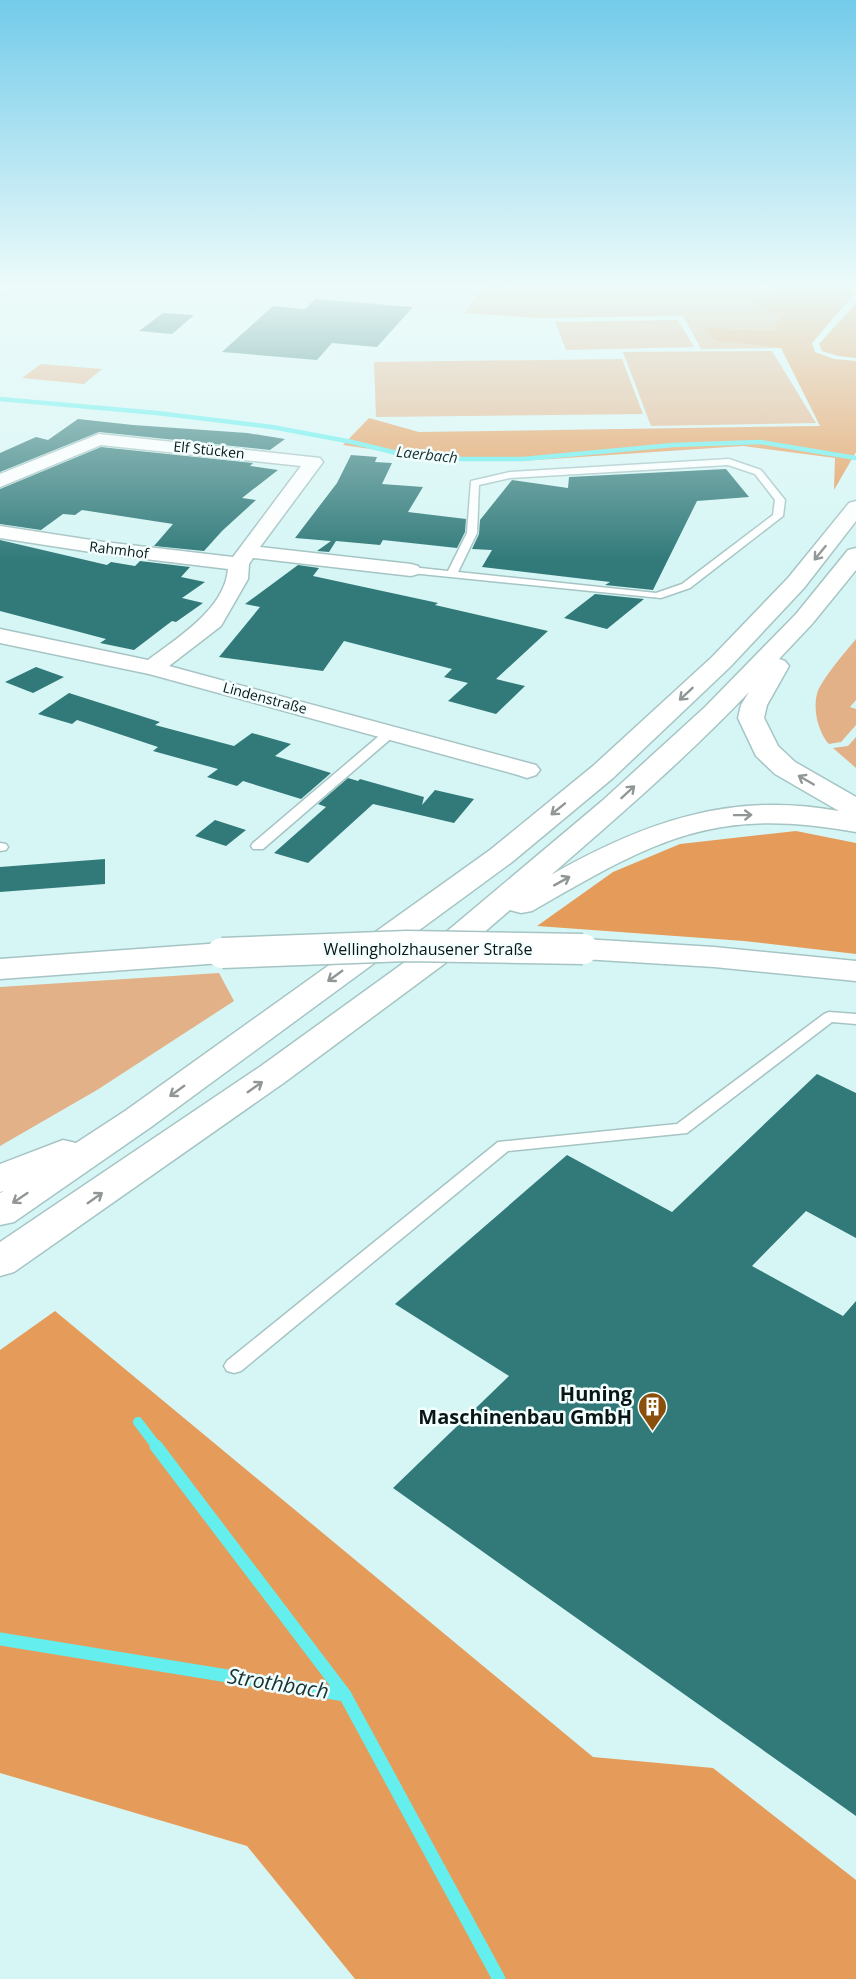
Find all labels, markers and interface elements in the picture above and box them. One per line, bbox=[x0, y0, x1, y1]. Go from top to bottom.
street label: Elf Stücken bbox=[173, 436, 246, 463]
water label: Laerbach bbox=[395, 441, 459, 467]
street label: Rahmhof bbox=[88, 536, 151, 563]
one-way arrow bbox=[814, 545, 827, 561]
street label: Lindenstraße bbox=[221, 677, 309, 718]
one-way arrow bbox=[679, 687, 694, 701]
one-way arrow bbox=[797, 774, 815, 785]
one-way arrow bbox=[620, 785, 635, 800]
one-way arrow bbox=[550, 802, 566, 815]
one-way arrow bbox=[733, 809, 753, 820]
one-way arrow bbox=[553, 875, 570, 887]
street label: Wellingholzhausener Straße bbox=[324, 938, 532, 960]
one-way arrow bbox=[327, 970, 343, 982]
one-way arrow bbox=[246, 1081, 262, 1093]
one-way arrow bbox=[170, 1085, 186, 1097]
one-way arrow bbox=[86, 1192, 102, 1204]
one-way arrow bbox=[12, 1193, 29, 1205]
place label: Huning Maschinenbau GmbH bbox=[418, 1380, 633, 1430]
building icon: Huning Maschinenbau GmbH bbox=[637, 1390, 669, 1432]
water label: Strothbach bbox=[225, 1661, 331, 1705]

